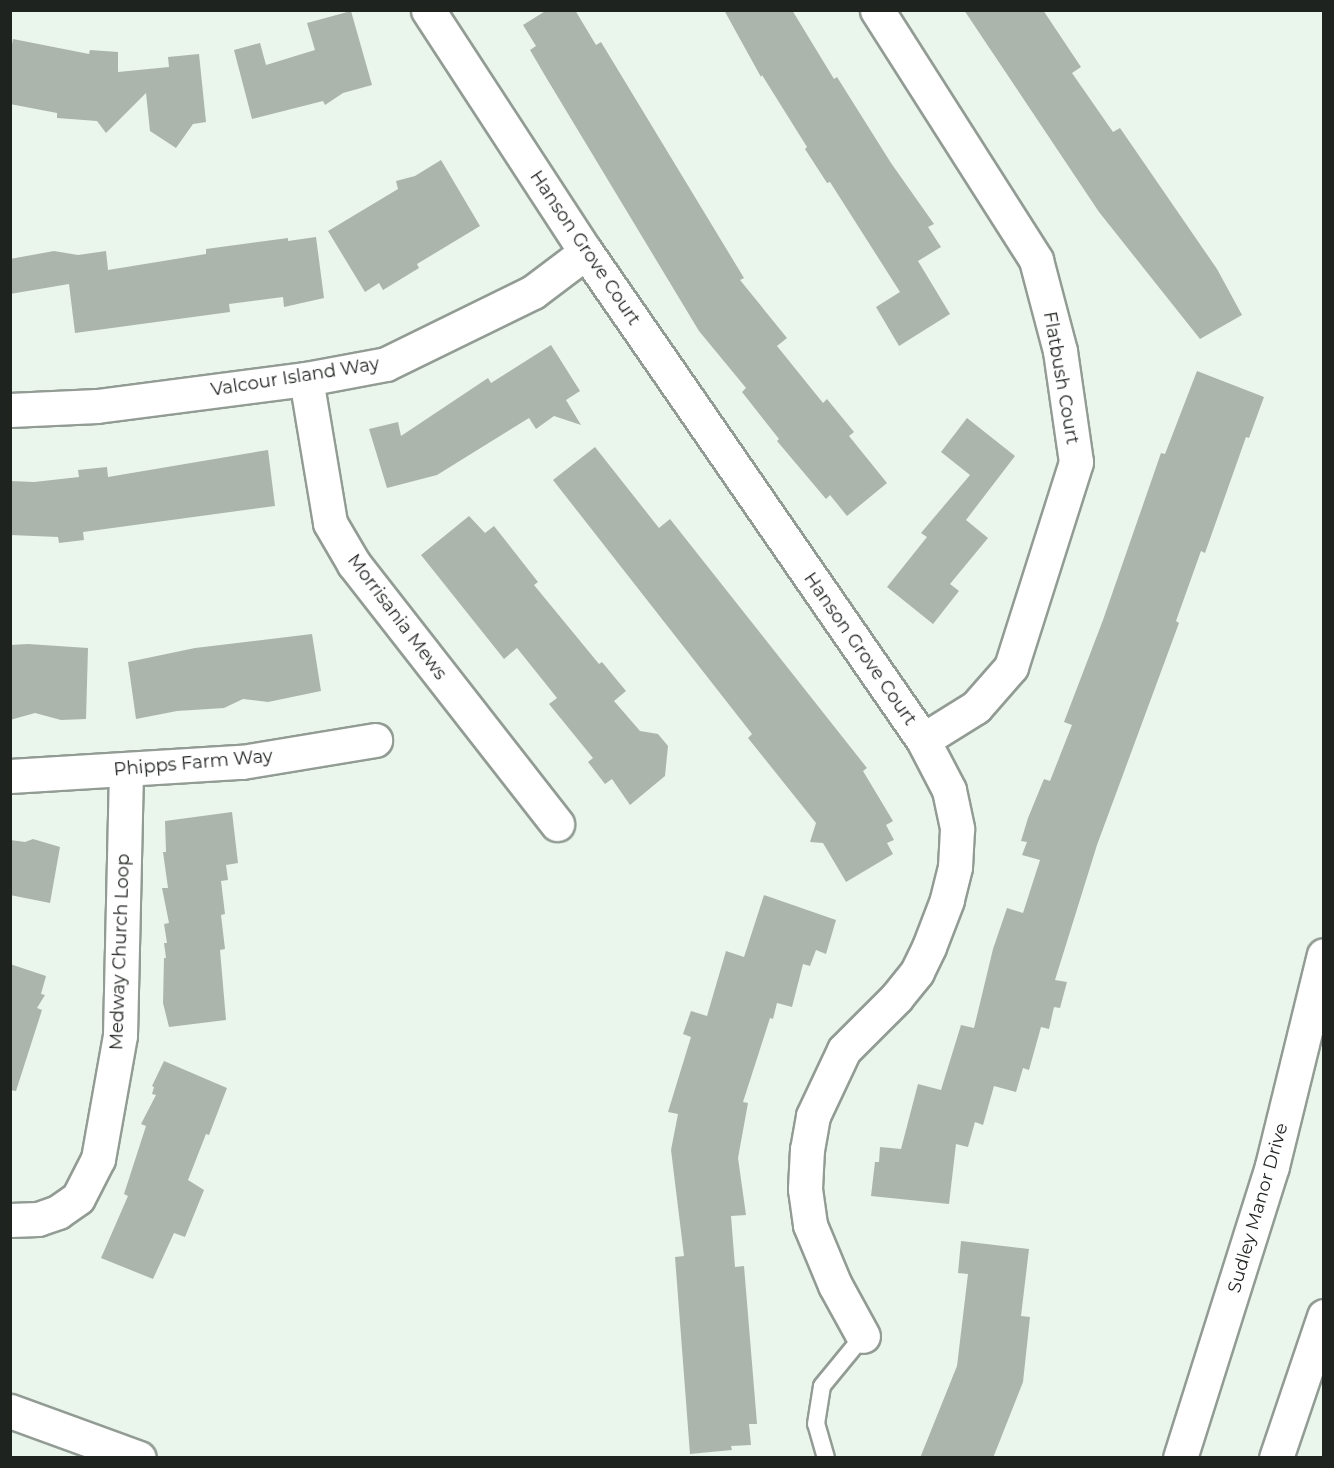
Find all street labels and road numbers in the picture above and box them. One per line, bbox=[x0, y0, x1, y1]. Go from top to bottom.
street label: Hanson Grove Court bbox=[525, 167, 645, 329]
street label: Flatbush Court bbox=[1039, 310, 1083, 446]
street label: Valcour Island Way bbox=[209, 353, 381, 401]
street label: Morrisania Mews bbox=[343, 550, 451, 684]
street label: Hanson Grove Court bbox=[799, 568, 921, 730]
street label: Phipps Farm Way bbox=[113, 745, 273, 781]
street label: Medway Church Loop bbox=[106, 853, 134, 1051]
street label: Sudley Manor Drive bbox=[1223, 1121, 1293, 1295]

